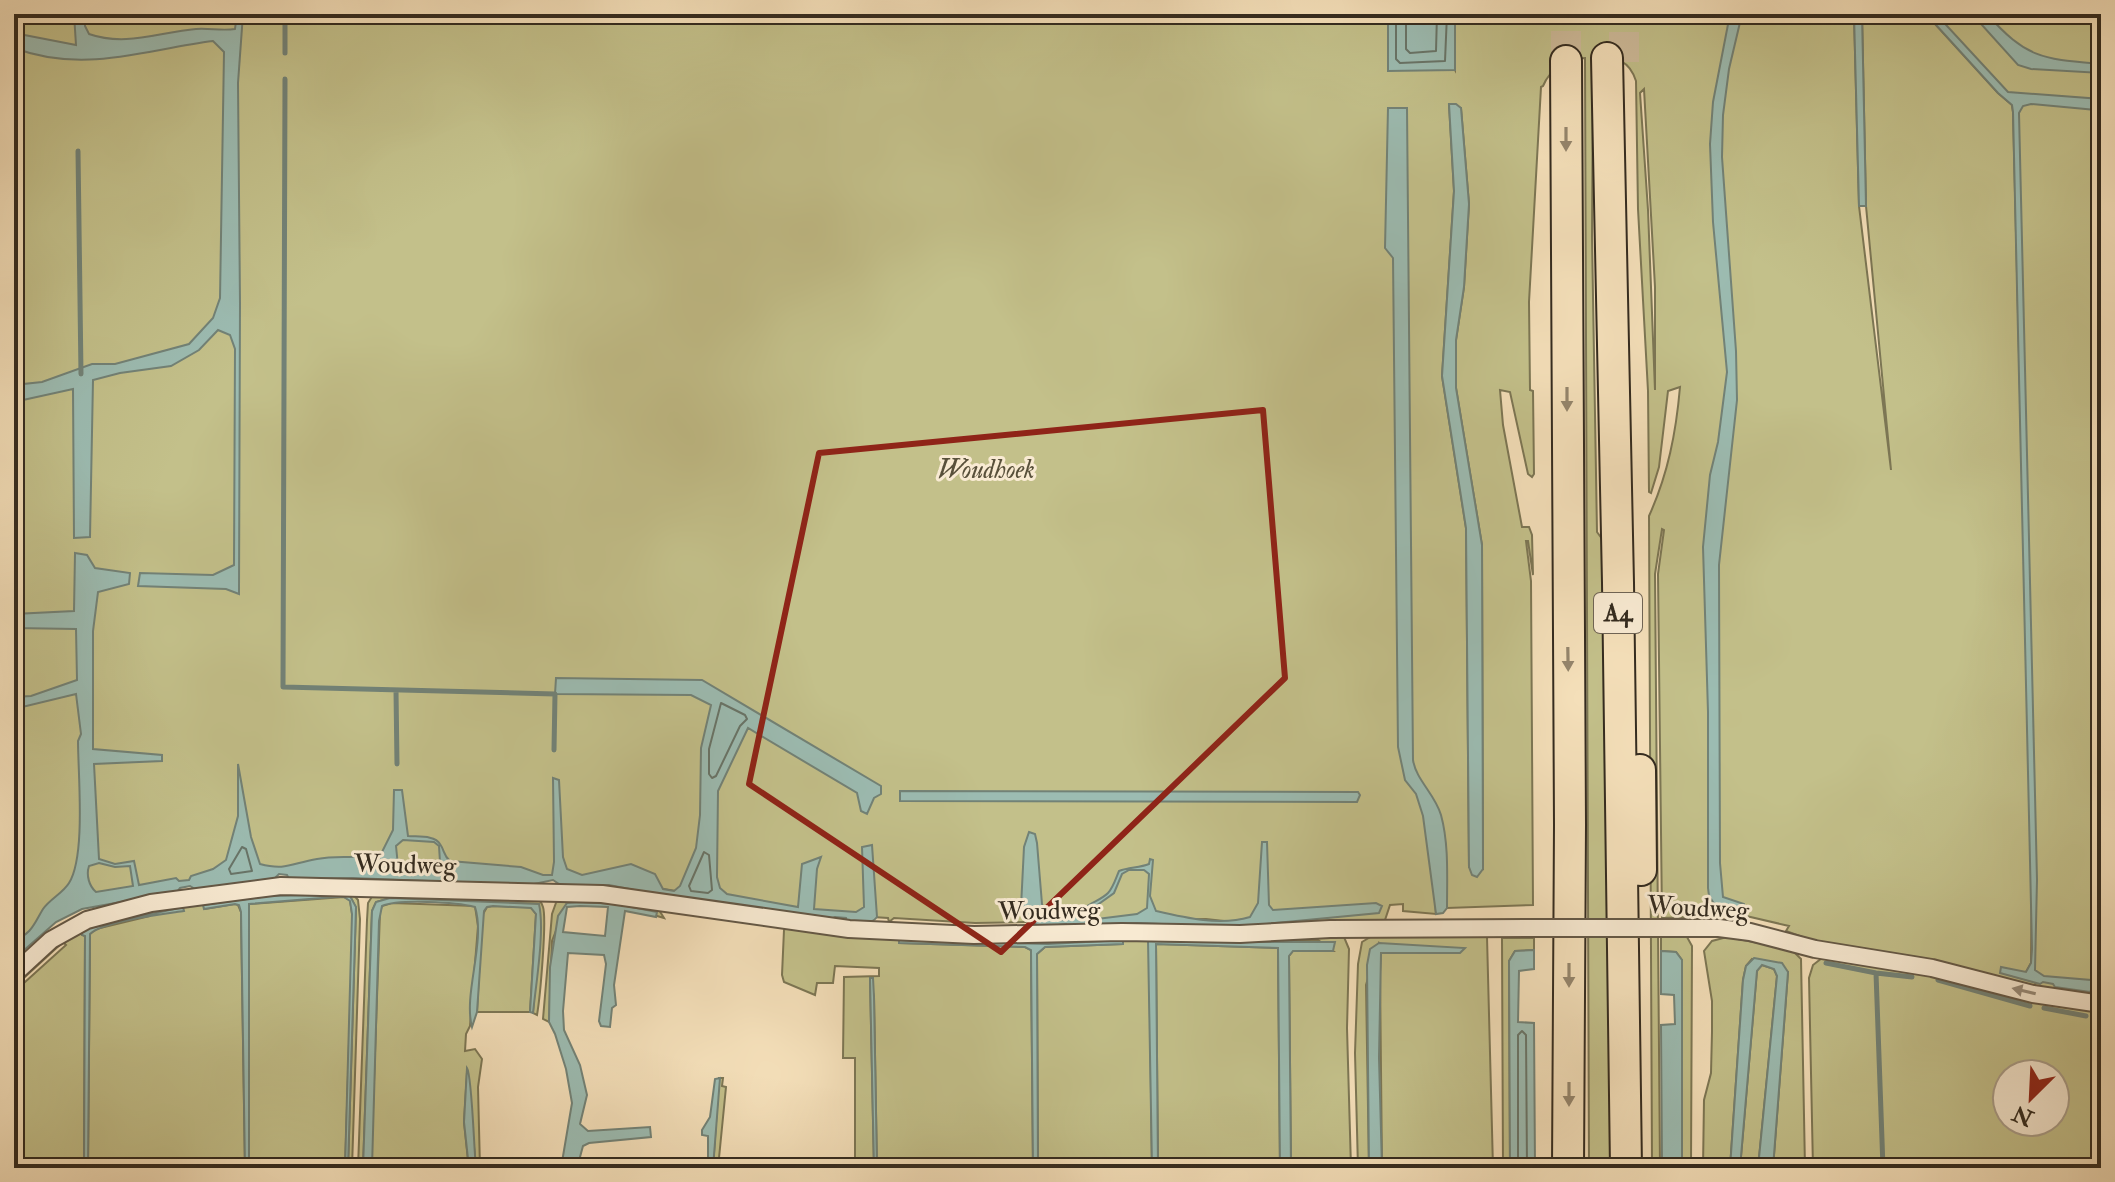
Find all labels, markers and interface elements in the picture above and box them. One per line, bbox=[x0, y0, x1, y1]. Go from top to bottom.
one-way arrow bbox=[1560, 127, 1572, 152]
one-way arrow bbox=[1561, 387, 1573, 412]
park label: Woudhoek bbox=[937, 454, 1035, 486]
road number: A4 bbox=[1594, 593, 1642, 633]
one-way arrow bbox=[1562, 647, 1574, 672]
street label: Woudweg bbox=[353, 848, 458, 882]
street label: Woudweg bbox=[1645, 889, 1751, 927]
street label: Woudweg bbox=[997, 894, 1102, 928]
one-way arrow bbox=[1563, 963, 1575, 988]
one-way arrow bbox=[2011, 984, 2036, 997]
north arrow bbox=[1991, 1058, 2071, 1138]
one-way arrow bbox=[1562, 1082, 1575, 1107]
text: N bbox=[2008, 1098, 2039, 1133]

